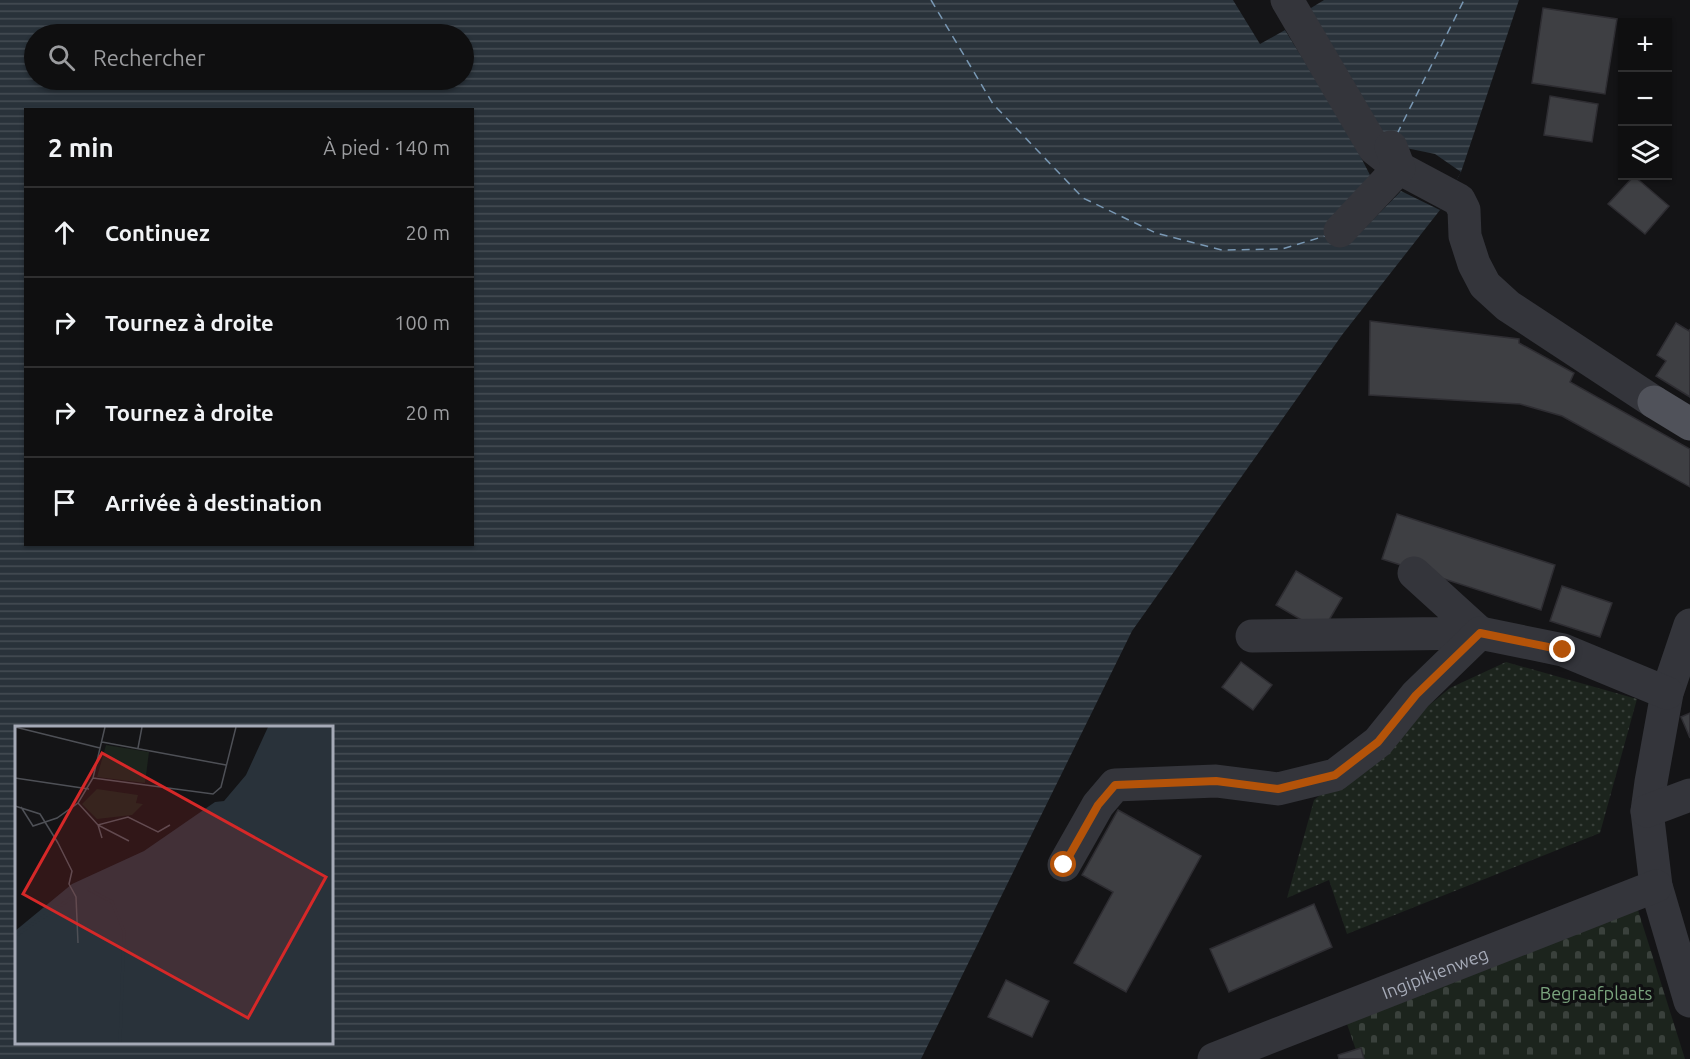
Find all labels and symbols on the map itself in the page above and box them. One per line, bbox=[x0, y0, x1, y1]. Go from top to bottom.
route end bbox=[1549, 636, 1575, 662]
inset map bbox=[15, 726, 333, 1044]
route start bbox=[1050, 851, 1076, 877]
street label: Ingipikienweg bbox=[1379, 943, 1491, 1002]
park label: Begraafplaats bbox=[1540, 983, 1652, 1003]

